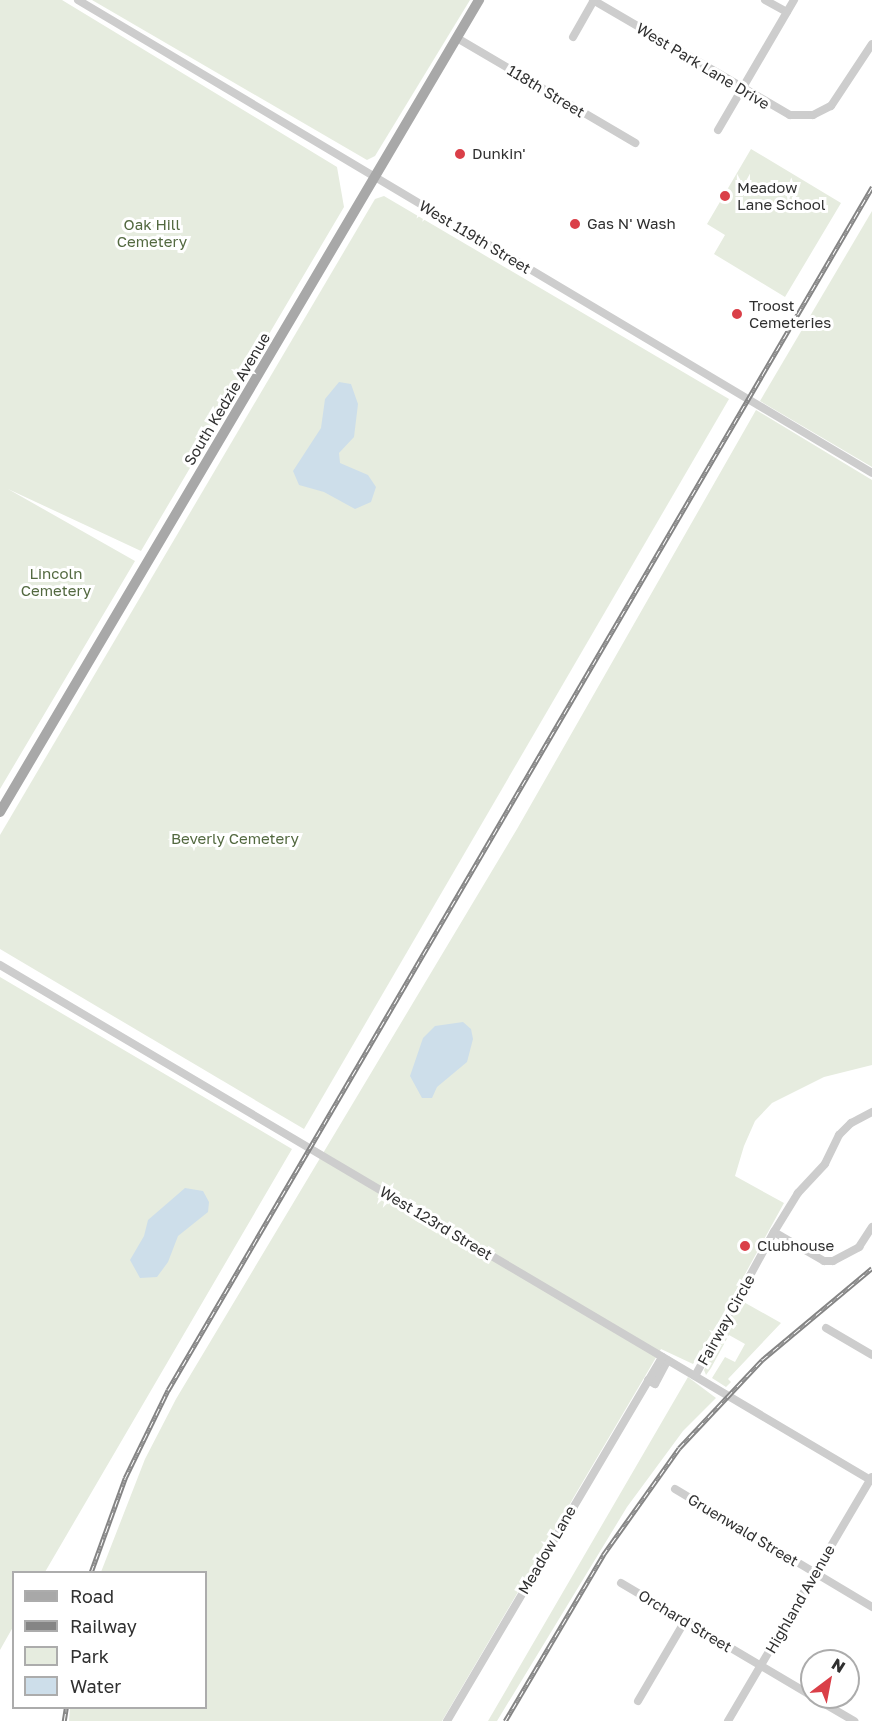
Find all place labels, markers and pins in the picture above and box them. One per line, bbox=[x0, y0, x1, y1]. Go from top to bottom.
place label: Dunkin' bbox=[472, 145, 526, 163]
marker: Dunkin' bbox=[453, 147, 467, 161]
place label: Meadow Lane School bbox=[737, 178, 826, 213]
marker: Meadow Lane School bbox=[718, 189, 732, 203]
place label: Gas N' Wash bbox=[587, 215, 676, 233]
marker: Gas N' Wash bbox=[568, 217, 582, 231]
place label: Troost Cemeteries bbox=[749, 296, 831, 331]
marker: Troost Cemeteries bbox=[730, 307, 744, 321]
place label: Clubhouse bbox=[757, 1237, 834, 1255]
marker: Clubhouse bbox=[738, 1239, 752, 1253]

